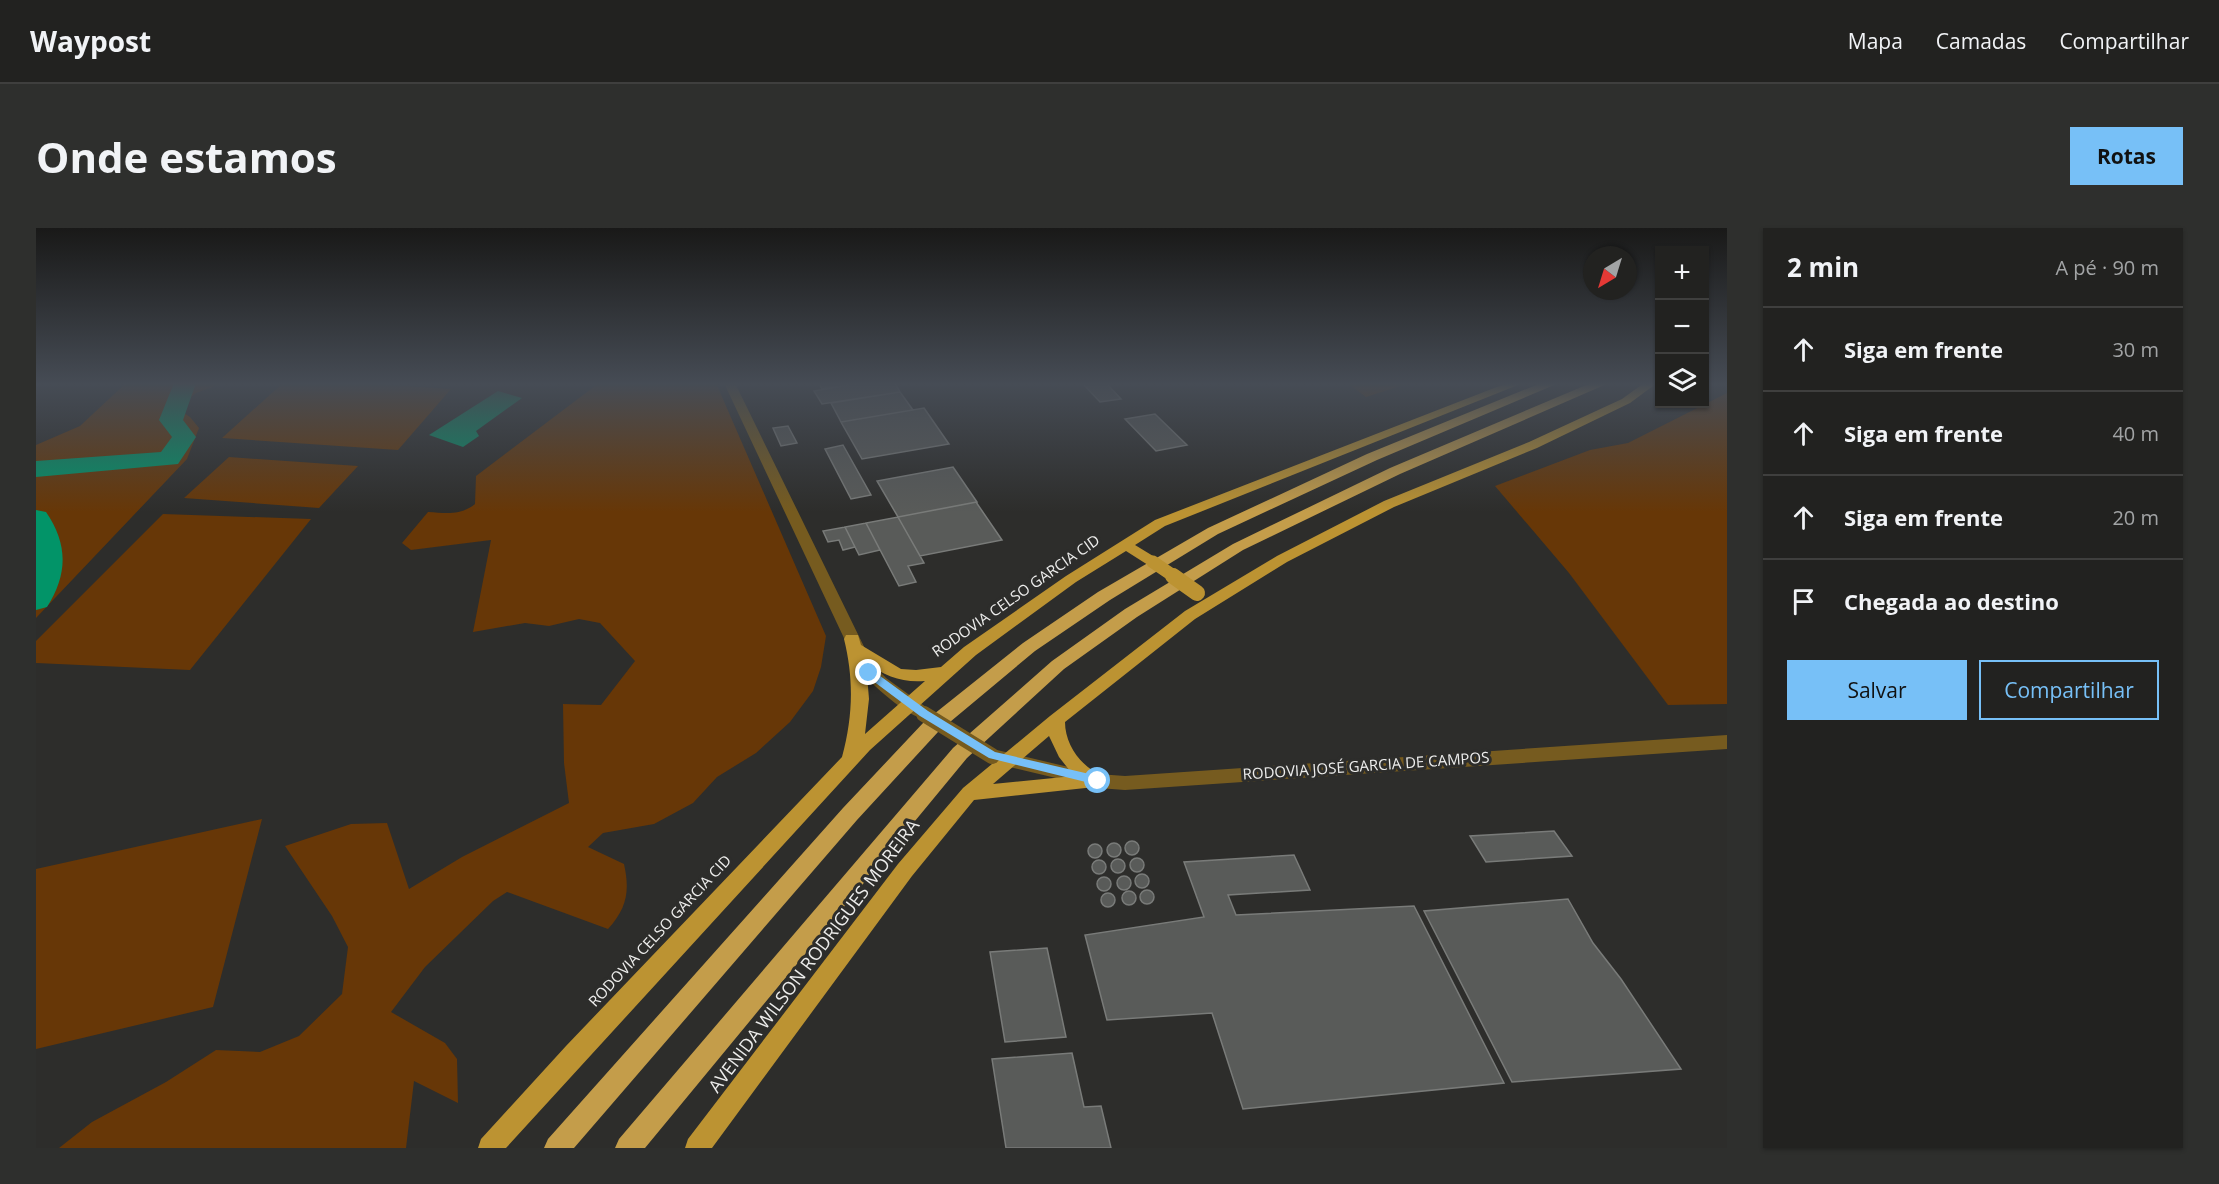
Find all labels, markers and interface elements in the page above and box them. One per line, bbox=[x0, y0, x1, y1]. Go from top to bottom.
text: Waypost bbox=[30, 22, 151, 60]
text: Mapa bbox=[1848, 27, 1903, 55]
text: Camadas bbox=[1936, 27, 2026, 55]
text: Compartilhar bbox=[2059, 27, 2189, 55]
button: Rotas bbox=[2070, 127, 2183, 185]
text: Onde estamos bbox=[36, 128, 337, 185]
north arrow bbox=[1583, 246, 1637, 300]
map controls bbox=[1655, 246, 1709, 408]
button: + bbox=[1655, 246, 1709, 300]
text: 2 min bbox=[1787, 249, 1859, 285]
text: A pé · 90 m bbox=[2055, 254, 2159, 281]
button: − bbox=[1655, 300, 1709, 354]
icon: ahead bbox=[1787, 333, 1820, 366]
text: Siga em frente bbox=[1844, 334, 2003, 364]
text: 30 m bbox=[2112, 336, 2159, 363]
button: layers bbox=[1655, 354, 1709, 408]
icon: ahead bbox=[1787, 417, 1820, 450]
text: Siga em frente bbox=[1844, 418, 2003, 448]
text: 40 m bbox=[2112, 420, 2159, 447]
icon: ahead bbox=[1787, 501, 1820, 534]
text: Siga em frente bbox=[1844, 502, 2003, 532]
text: 20 m bbox=[2112, 504, 2159, 531]
street label: RODOVIA CELSO GARCIA CID bbox=[928, 529, 1103, 661]
icon: arrive bbox=[1787, 585, 1820, 618]
text: Chegada ao destino bbox=[1844, 586, 2059, 616]
route end bbox=[855, 659, 881, 685]
button: Salvar bbox=[1787, 660, 1967, 720]
button: Compartilhar bbox=[1979, 660, 2159, 720]
street label: RODOVIA JOSÉ GARCIA DE CAMPOS bbox=[1242, 746, 1490, 784]
route start bbox=[1084, 767, 1110, 793]
street label: AVENIDA WILSON RODRIGUES MOREIRA bbox=[702, 813, 925, 1097]
street label: RODOVIA CELSO GARCIA CID bbox=[584, 850, 735, 1010]

